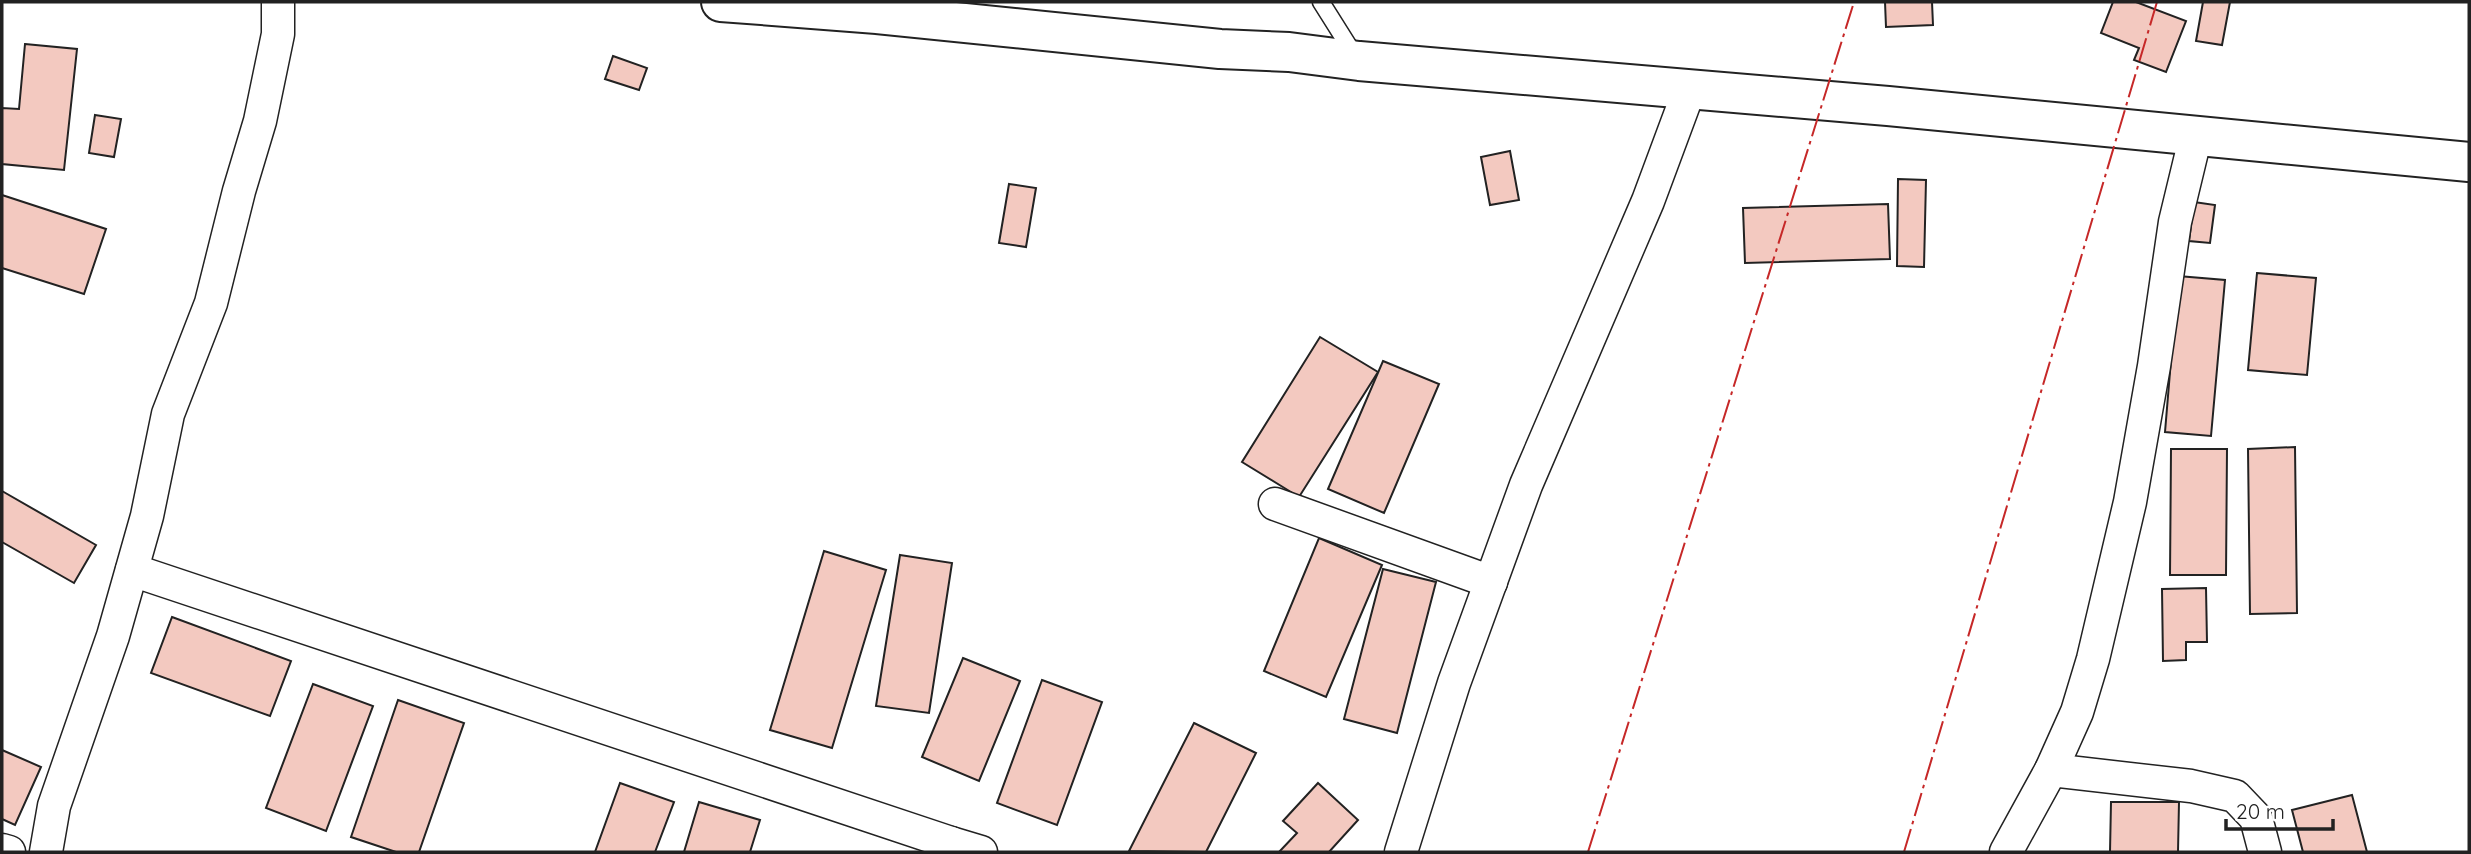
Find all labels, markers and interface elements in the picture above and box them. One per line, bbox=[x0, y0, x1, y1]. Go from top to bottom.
scale bar bbox=[2226, 788, 2333, 832]
text: 20 m bbox=[2236, 798, 2285, 824]

